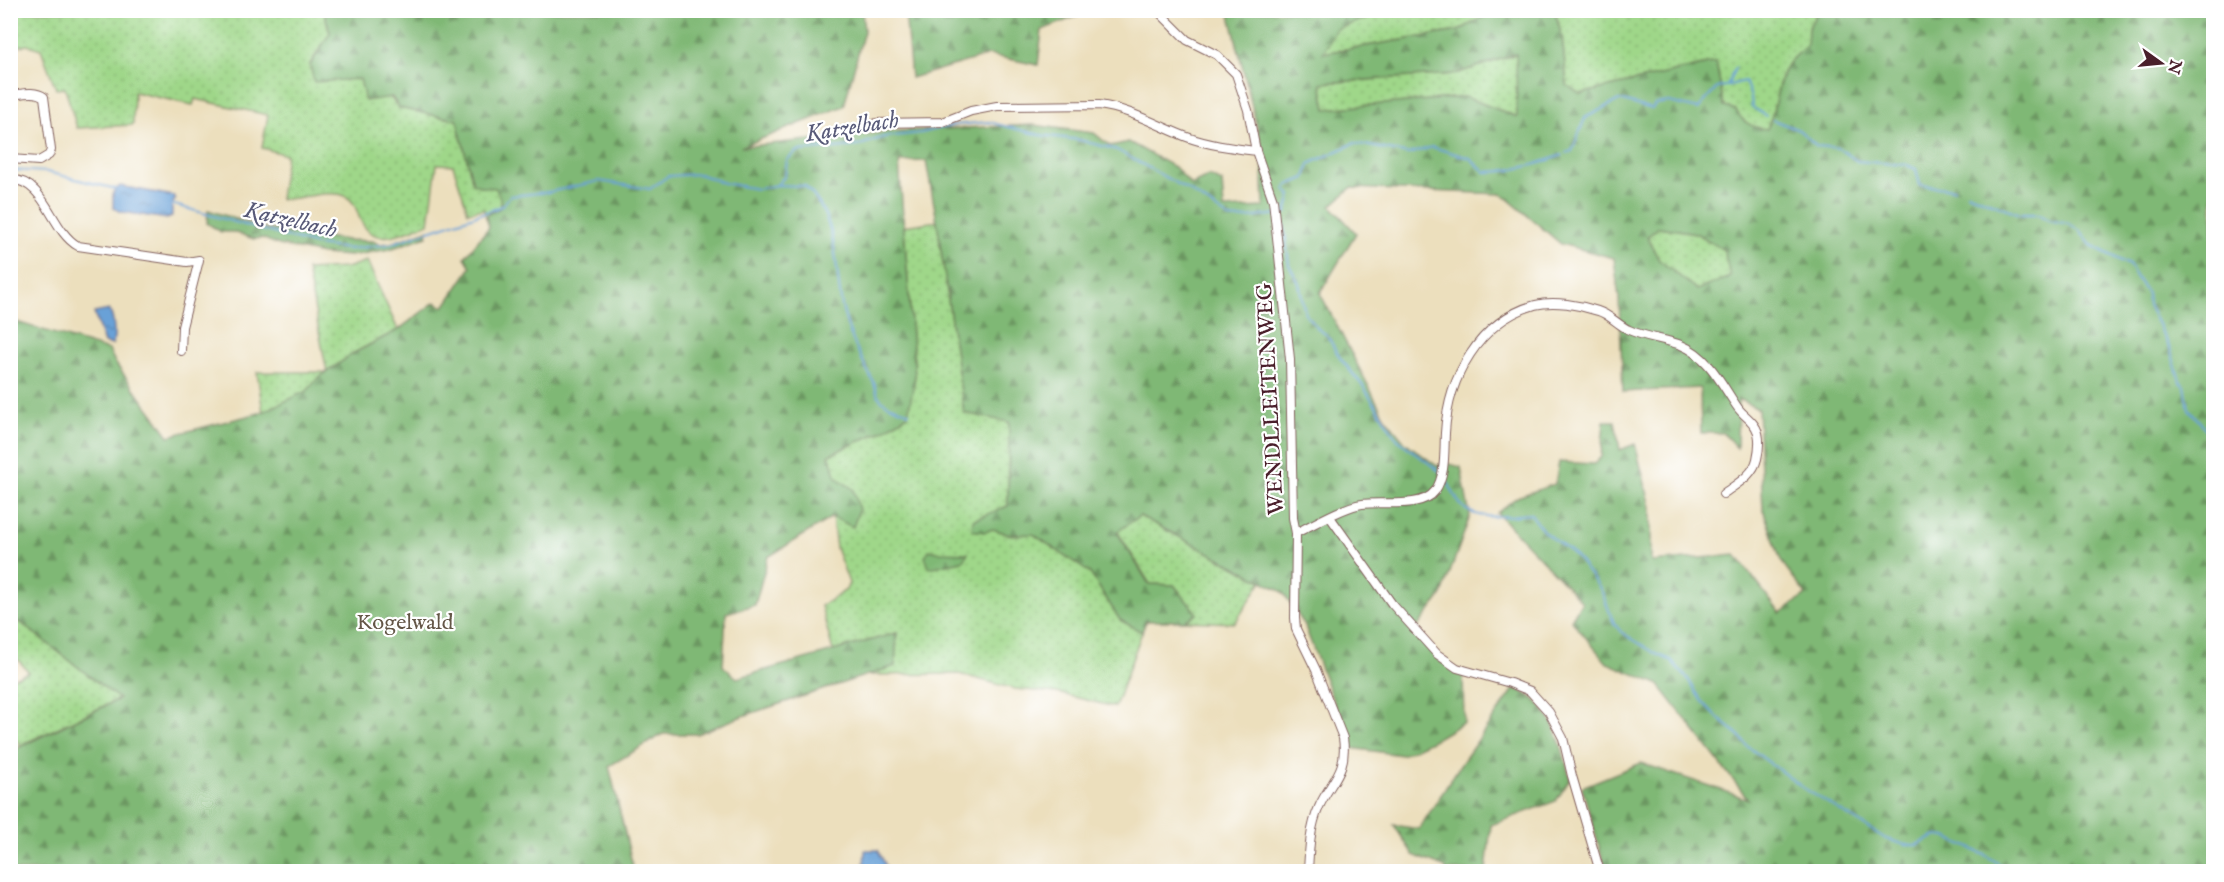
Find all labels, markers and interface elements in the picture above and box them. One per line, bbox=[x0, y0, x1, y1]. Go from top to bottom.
north arrow bbox=[2131, 33, 2191, 93]
text: N bbox=[2162, 56, 2185, 76]
water label: Katzelbach bbox=[802, 105, 901, 150]
water label: Katzelbach bbox=[240, 195, 340, 246]
street label: WENDLLEITENWEG bbox=[1251, 281, 1291, 516]
park label: Kogelwald bbox=[357, 609, 454, 637]

